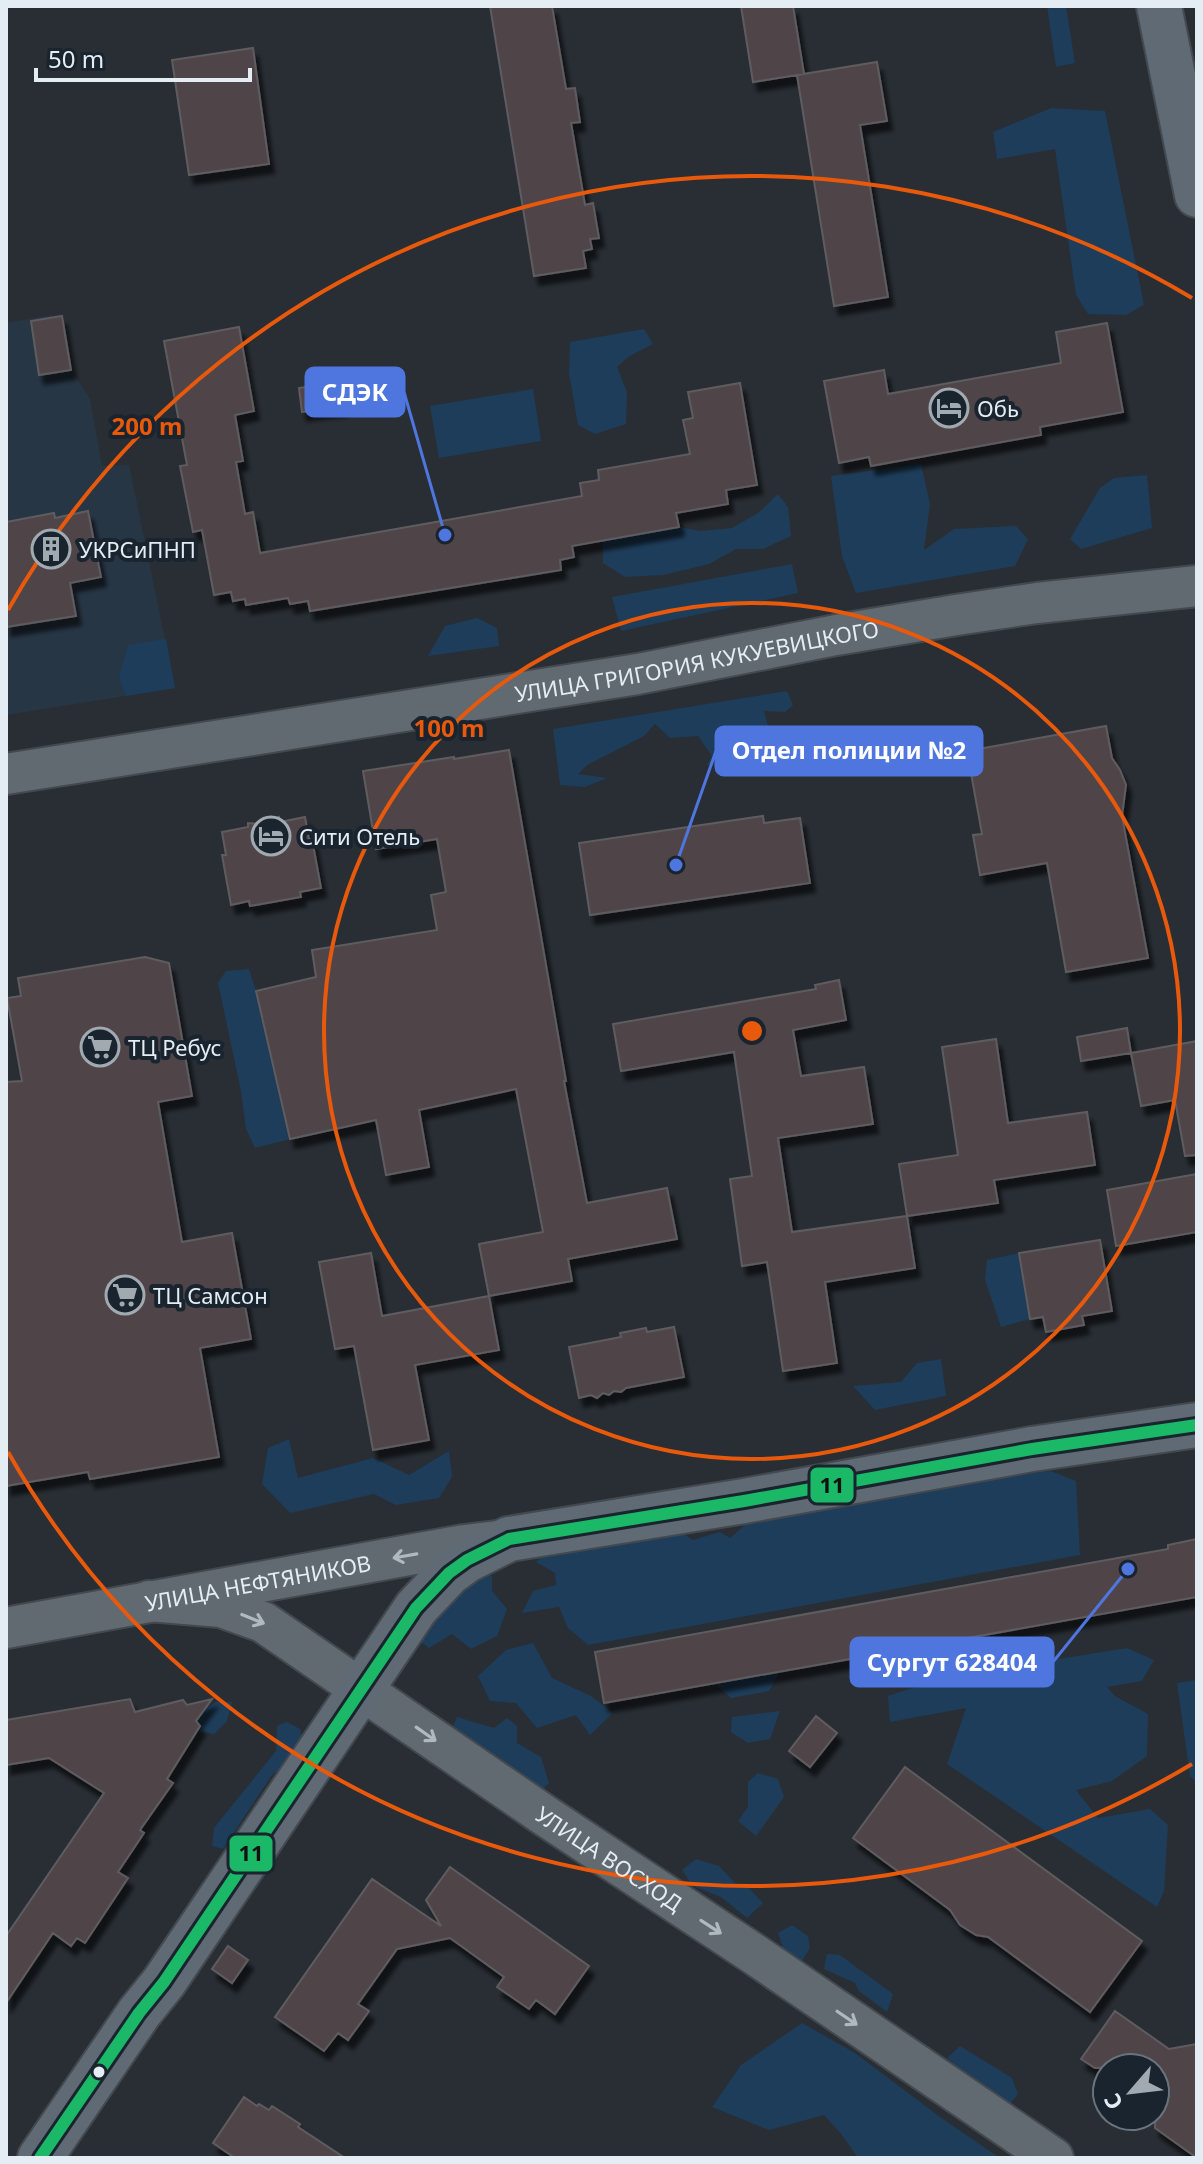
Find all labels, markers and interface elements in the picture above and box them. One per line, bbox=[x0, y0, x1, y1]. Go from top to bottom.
scale bar bbox=[36, 32, 250, 82]
text: 50 m bbox=[48, 42, 104, 75]
callout: СДЭК bbox=[306, 368, 404, 416]
text: СДЭК bbox=[322, 375, 389, 408]
hotel icon: Обь bbox=[928, 387, 970, 429]
place label: Обь bbox=[977, 393, 1019, 423]
text: 200 m bbox=[112, 409, 182, 442]
building icon: УКРСиПНП bbox=[30, 528, 72, 570]
place label: УКРСиПНП bbox=[79, 534, 196, 564]
street label: УЛИЦА ГРИГОРИЯ КУКУЕВИЦКОГО bbox=[512, 613, 881, 708]
text: 100 m bbox=[414, 711, 484, 744]
callout: Отдел полиции №2 bbox=[716, 727, 982, 775]
text: Отдел полиции №2 bbox=[732, 733, 966, 766]
hotel icon: Сити Отель bbox=[250, 815, 292, 857]
place label: Сити Отель bbox=[299, 821, 420, 851]
centre of rings bbox=[738, 1017, 766, 1045]
supermarket icon: ТЦ Ребус bbox=[79, 1026, 121, 1068]
place label: ТЦ Ребус bbox=[128, 1032, 221, 1062]
supermarket icon: ТЦ Самсон bbox=[104, 1274, 146, 1316]
place label: ТЦ Самсон bbox=[153, 1280, 268, 1310]
line badge: 11 bbox=[809, 1466, 855, 1504]
text: 11 bbox=[819, 1469, 845, 1499]
street label: УЛИЦА НЕФТЯНИКОВ bbox=[143, 1547, 373, 1618]
one-way arrow bbox=[392, 1549, 418, 1564]
one-way arrow bbox=[240, 1612, 265, 1627]
callout: Сургут 628404 bbox=[851, 1638, 1053, 1686]
text: Сургут 628404 bbox=[867, 1645, 1037, 1678]
one-way arrow bbox=[414, 1726, 436, 1742]
street label: УЛИЦА ВОСХОД bbox=[530, 1799, 688, 1918]
line badge: 11 bbox=[228, 1834, 274, 1873]
text: 11 bbox=[238, 1837, 264, 1867]
one-way arrow bbox=[699, 1919, 722, 1935]
one-way arrow bbox=[835, 2010, 857, 2026]
north arrow bbox=[1091, 2052, 1171, 2132]
unlabelled marker bbox=[91, 2064, 107, 2080]
text: С bbox=[1096, 2089, 1129, 2115]

